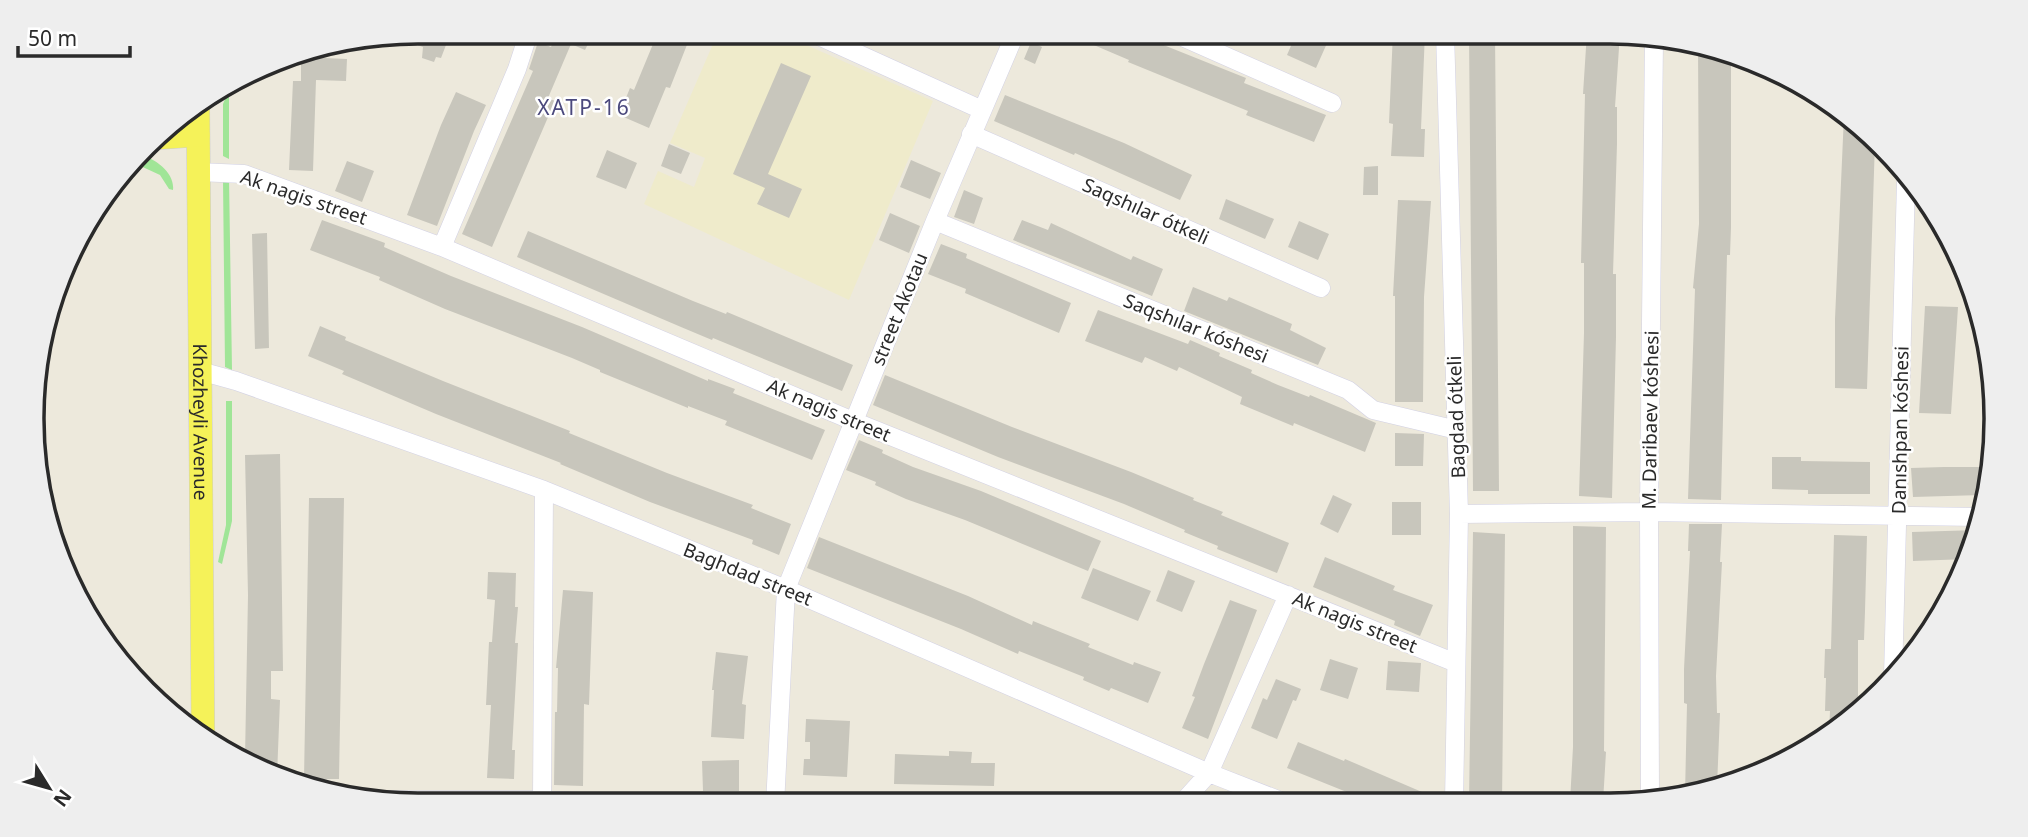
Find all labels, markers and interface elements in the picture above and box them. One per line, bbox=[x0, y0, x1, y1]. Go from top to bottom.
scale bar bbox=[18, 14, 130, 58]
text: 50 m bbox=[28, 24, 77, 52]
district label: XATP-16 bbox=[537, 93, 631, 121]
street label: Ak nagis street bbox=[237, 163, 371, 231]
street label: Saqshılar ótkeli bbox=[1079, 171, 1213, 251]
street label: street Akotau bbox=[865, 249, 933, 369]
street label: Saqshılar kóshesi bbox=[1120, 287, 1272, 369]
street label: M. Daribaev kóshesi bbox=[1635, 330, 1665, 510]
street label: Khozheyli Avenue bbox=[187, 343, 214, 501]
street label: Danıshpan kóshesi bbox=[1886, 346, 1914, 514]
street label: Bagdad ótkeli bbox=[1441, 355, 1471, 479]
street label: Ak nagis street bbox=[763, 372, 895, 448]
street label: Baghdad street bbox=[680, 536, 817, 612]
street label: Ak nagis street bbox=[1289, 585, 1421, 659]
north arrow bbox=[14, 753, 84, 823]
text: N bbox=[48, 784, 78, 812]

